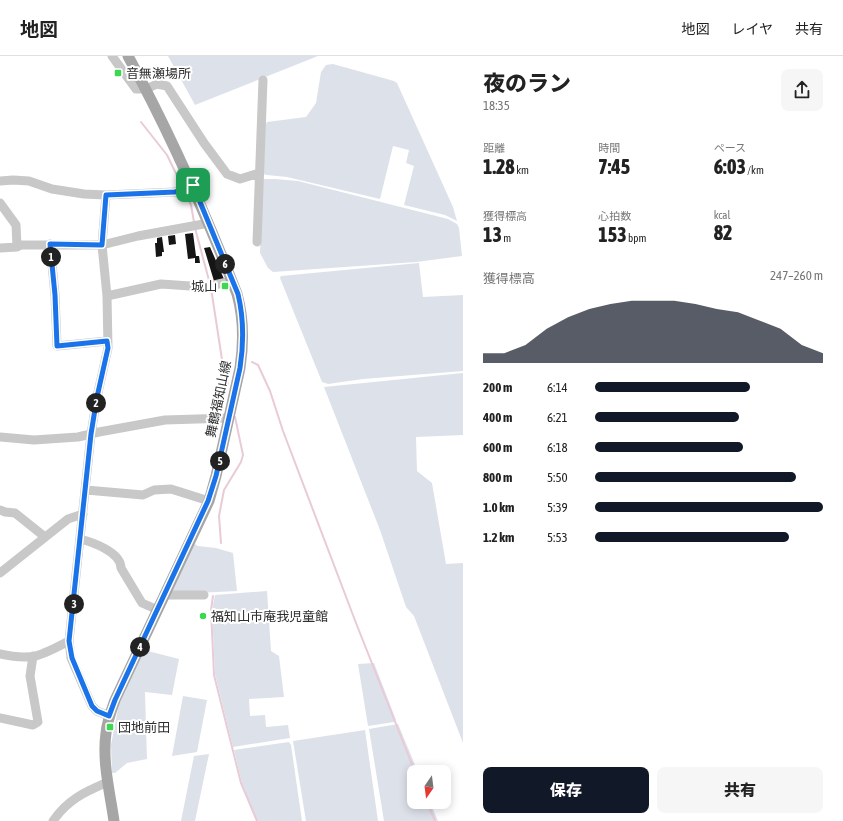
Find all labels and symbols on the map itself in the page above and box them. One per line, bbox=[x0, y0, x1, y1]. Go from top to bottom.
place label: 音無瀬場所 bbox=[126, 66, 191, 81]
marker: 音無瀬場所 bbox=[113, 68, 123, 78]
pin bbox=[176, 168, 210, 202]
pin: 1 bbox=[41, 247, 61, 267]
pin: 6 bbox=[215, 254, 235, 274]
place label: 城山 bbox=[191, 279, 217, 294]
marker: 城山 bbox=[220, 281, 230, 291]
street label: 舞鶴福知山線 bbox=[203, 359, 234, 439]
pin: 2 bbox=[86, 393, 106, 413]
pin: 5 bbox=[210, 451, 230, 471]
pin: 3 bbox=[64, 594, 84, 614]
place label: 福知山市庵我児童館 bbox=[211, 609, 328, 624]
marker: 福知山市庵我児童館 bbox=[198, 611, 208, 621]
pin: 4 bbox=[130, 637, 150, 657]
place label: 団地前田 bbox=[118, 720, 170, 735]
marker: 団地前田 bbox=[105, 722, 115, 732]
north arrow bbox=[407, 765, 451, 809]

